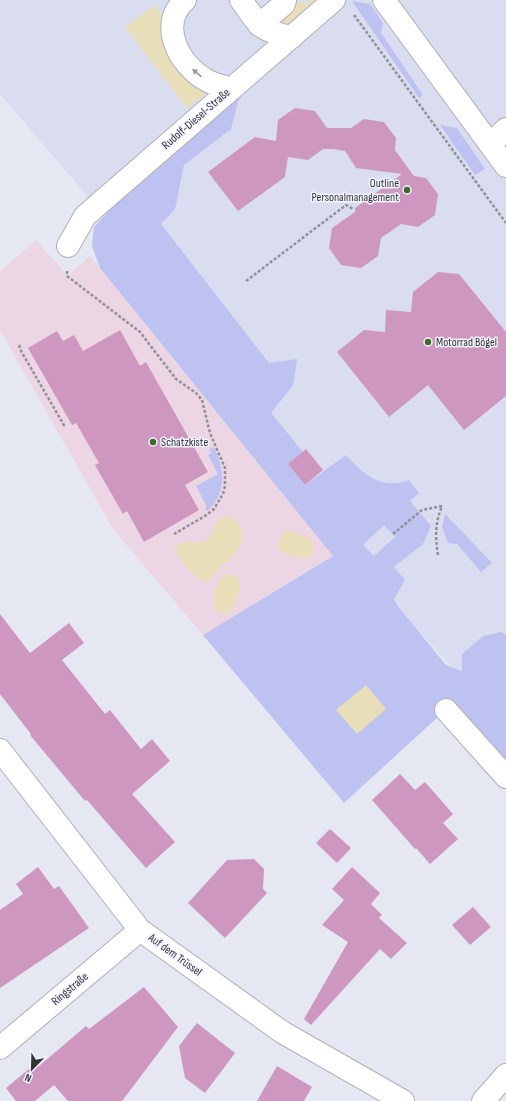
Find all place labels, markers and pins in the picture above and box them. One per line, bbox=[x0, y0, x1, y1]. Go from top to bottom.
place label: Outline Personalmanagement bbox=[312, 176, 399, 205]
marker: Outline Personalmanagement bbox=[402, 185, 412, 195]
place label: Motorrad Bögel bbox=[436, 335, 497, 350]
marker: Motorrad Bögel bbox=[423, 337, 433, 347]
place label: Schatzkiste bbox=[161, 435, 208, 450]
marker: Schatzkiste bbox=[148, 437, 158, 447]

